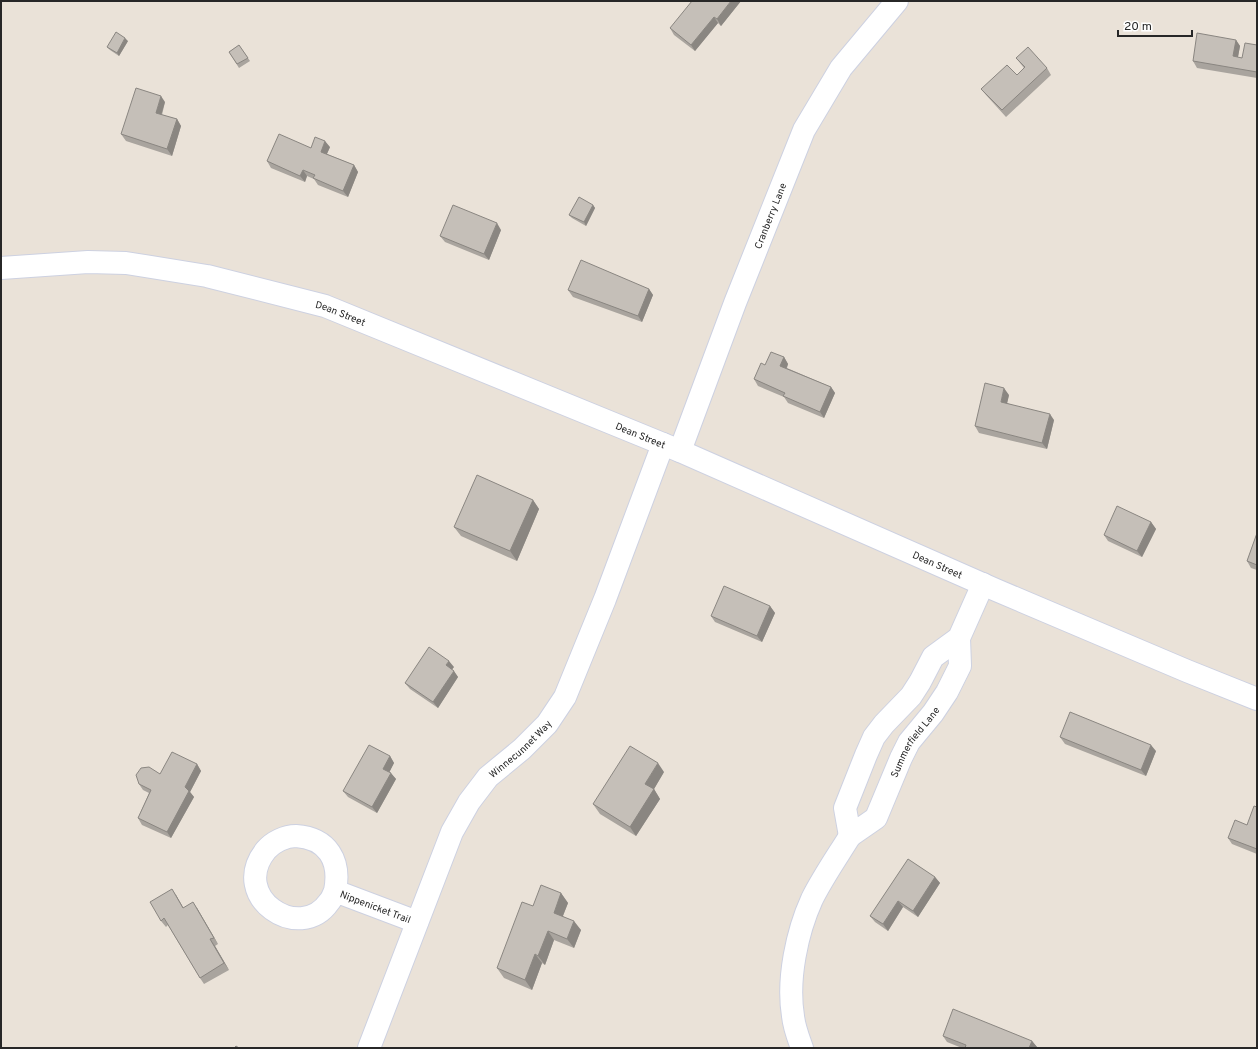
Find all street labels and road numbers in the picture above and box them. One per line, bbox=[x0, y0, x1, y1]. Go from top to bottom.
street label: Cranberry Lane bbox=[752, 181, 790, 251]
street label: Dean Street bbox=[314, 299, 367, 330]
street label: Dean Street bbox=[613, 420, 667, 452]
street label: Dean Street bbox=[910, 549, 964, 582]
street label: Summerfield Lane bbox=[889, 705, 943, 780]
street label: Winnecunnet Way bbox=[487, 718, 556, 781]
street label: Nippenicket Trail bbox=[338, 888, 412, 927]

